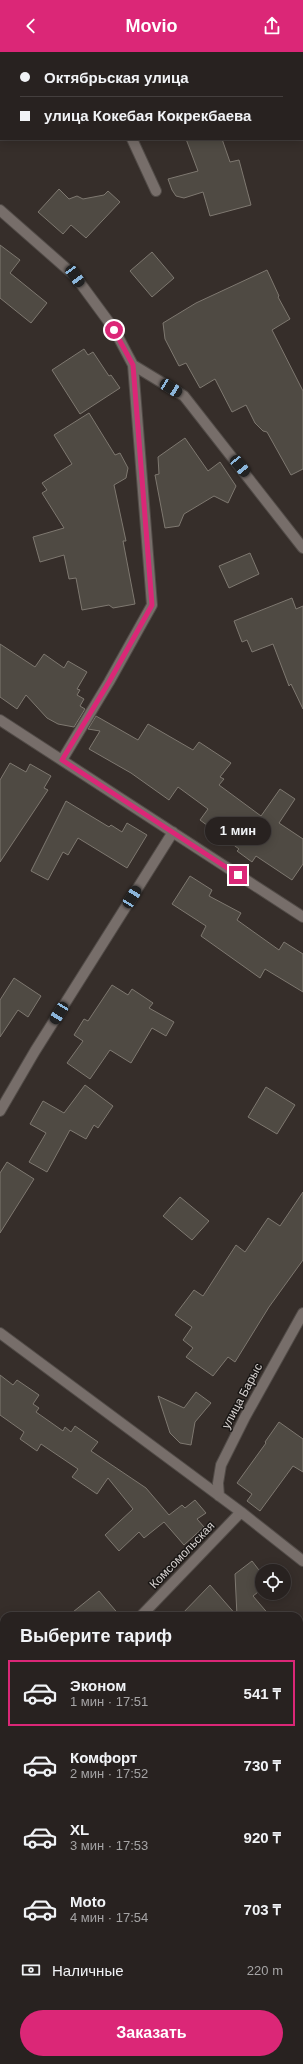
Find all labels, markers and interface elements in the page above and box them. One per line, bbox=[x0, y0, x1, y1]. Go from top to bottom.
icon: back bbox=[20, 15, 42, 37]
icon: share bbox=[261, 15, 283, 37]
text: Movio bbox=[126, 16, 178, 36]
text: Октябрьская улица bbox=[44, 69, 189, 86]
text: улица Кокебая Кокрекбаева bbox=[44, 107, 251, 124]
car bbox=[63, 263, 87, 289]
route start bbox=[105, 321, 123, 339]
car bbox=[158, 377, 184, 399]
car bbox=[228, 453, 252, 479]
callout: 1 мин bbox=[205, 817, 271, 845]
text: 1 мин bbox=[220, 823, 256, 838]
route end bbox=[229, 866, 247, 884]
car bbox=[121, 884, 143, 910]
car bbox=[48, 1000, 70, 1026]
street label: улица Барыс bbox=[219, 1361, 265, 1431]
street label: Комсомольская bbox=[147, 1519, 217, 1591]
map controls bbox=[255, 1564, 291, 1600]
button: locate bbox=[255, 1564, 291, 1600]
text: Выберите тариф bbox=[20, 1626, 172, 1646]
icon: car bbox=[22, 1675, 58, 1711]
text: Эконом bbox=[70, 1677, 126, 1694]
text: 541 ₸ bbox=[244, 1685, 281, 1702]
text: 1 мин · 17:51 bbox=[70, 1694, 148, 1709]
icon: car bbox=[22, 1747, 58, 1783]
text: Комфорт bbox=[70, 1749, 137, 1766]
text: 730 ₸ bbox=[244, 1757, 281, 1774]
text: 2 мин · 17:52 bbox=[70, 1766, 148, 1781]
icon: car bbox=[22, 1819, 58, 1855]
text: XL bbox=[70, 1821, 89, 1838]
text: 920 ₸ bbox=[244, 1829, 281, 1846]
text: 3 мин · 17:53 bbox=[70, 1838, 148, 1853]
icon: car bbox=[22, 1891, 58, 1927]
text: Moto bbox=[70, 1893, 106, 1910]
text: 703 ₸ bbox=[244, 1901, 281, 1918]
text: 4 мин · 17:54 bbox=[70, 1910, 148, 1925]
icon: cash bbox=[20, 1959, 42, 1981]
text: Наличные bbox=[52, 1962, 124, 1979]
text: 220 m bbox=[247, 1963, 283, 1978]
button: Заказать bbox=[20, 2010, 283, 2056]

